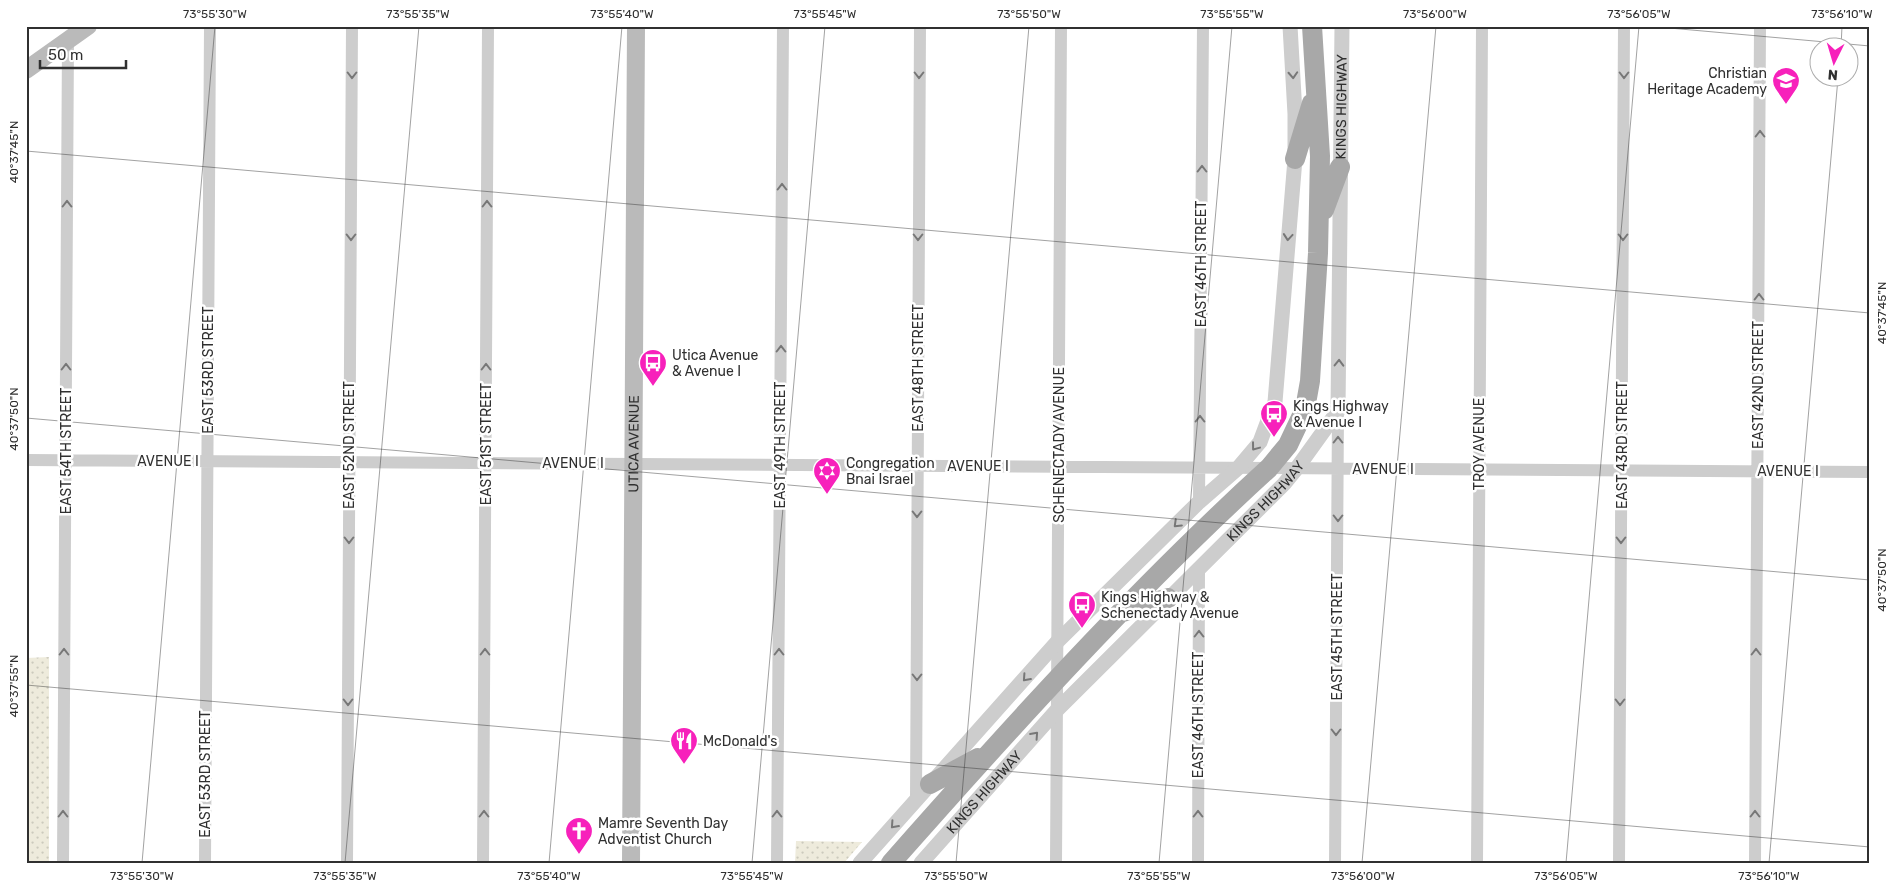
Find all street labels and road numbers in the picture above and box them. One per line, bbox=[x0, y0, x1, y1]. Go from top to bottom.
street label: KINGS HIGHWAY bbox=[1333, 54, 1351, 160]
street label: EAST 46TH STREET bbox=[1193, 201, 1210, 327]
street label: EAST 48TH STREET bbox=[910, 304, 927, 432]
street label: EAST 53RD STREET bbox=[200, 306, 217, 434]
street label: EAST 42ND STREET bbox=[1750, 321, 1767, 449]
street label: SCHENECTADY AVENUE bbox=[1051, 367, 1068, 523]
street label: EAST 52ND STREET bbox=[341, 381, 358, 509]
street label: EAST 43RD STREET bbox=[1614, 381, 1631, 509]
street label: EAST 49TH STREET bbox=[772, 382, 789, 508]
street label: EAST 51ST STREET bbox=[478, 383, 495, 505]
street label: EAST 54TH STREET bbox=[58, 388, 75, 514]
street label: UTICA AVENUE bbox=[625, 395, 643, 493]
street label: TROY AVENUE bbox=[1471, 398, 1488, 490]
street label: AVENUE I bbox=[137, 453, 199, 470]
street label: AVENUE I bbox=[542, 455, 604, 472]
street label: AVENUE I bbox=[947, 458, 1009, 475]
street label: KINGS HIGHWAY bbox=[1223, 458, 1308, 545]
street label: AVENUE I bbox=[1352, 461, 1414, 478]
street label: AVENUE I bbox=[1757, 463, 1819, 480]
street label: EAST 45TH STREET bbox=[1329, 574, 1346, 701]
street label: EAST 46TH STREET bbox=[1190, 652, 1207, 778]
street label: EAST 53RD STREET bbox=[197, 710, 214, 838]
street label: KINGS HIGHWAY bbox=[943, 747, 1026, 837]

